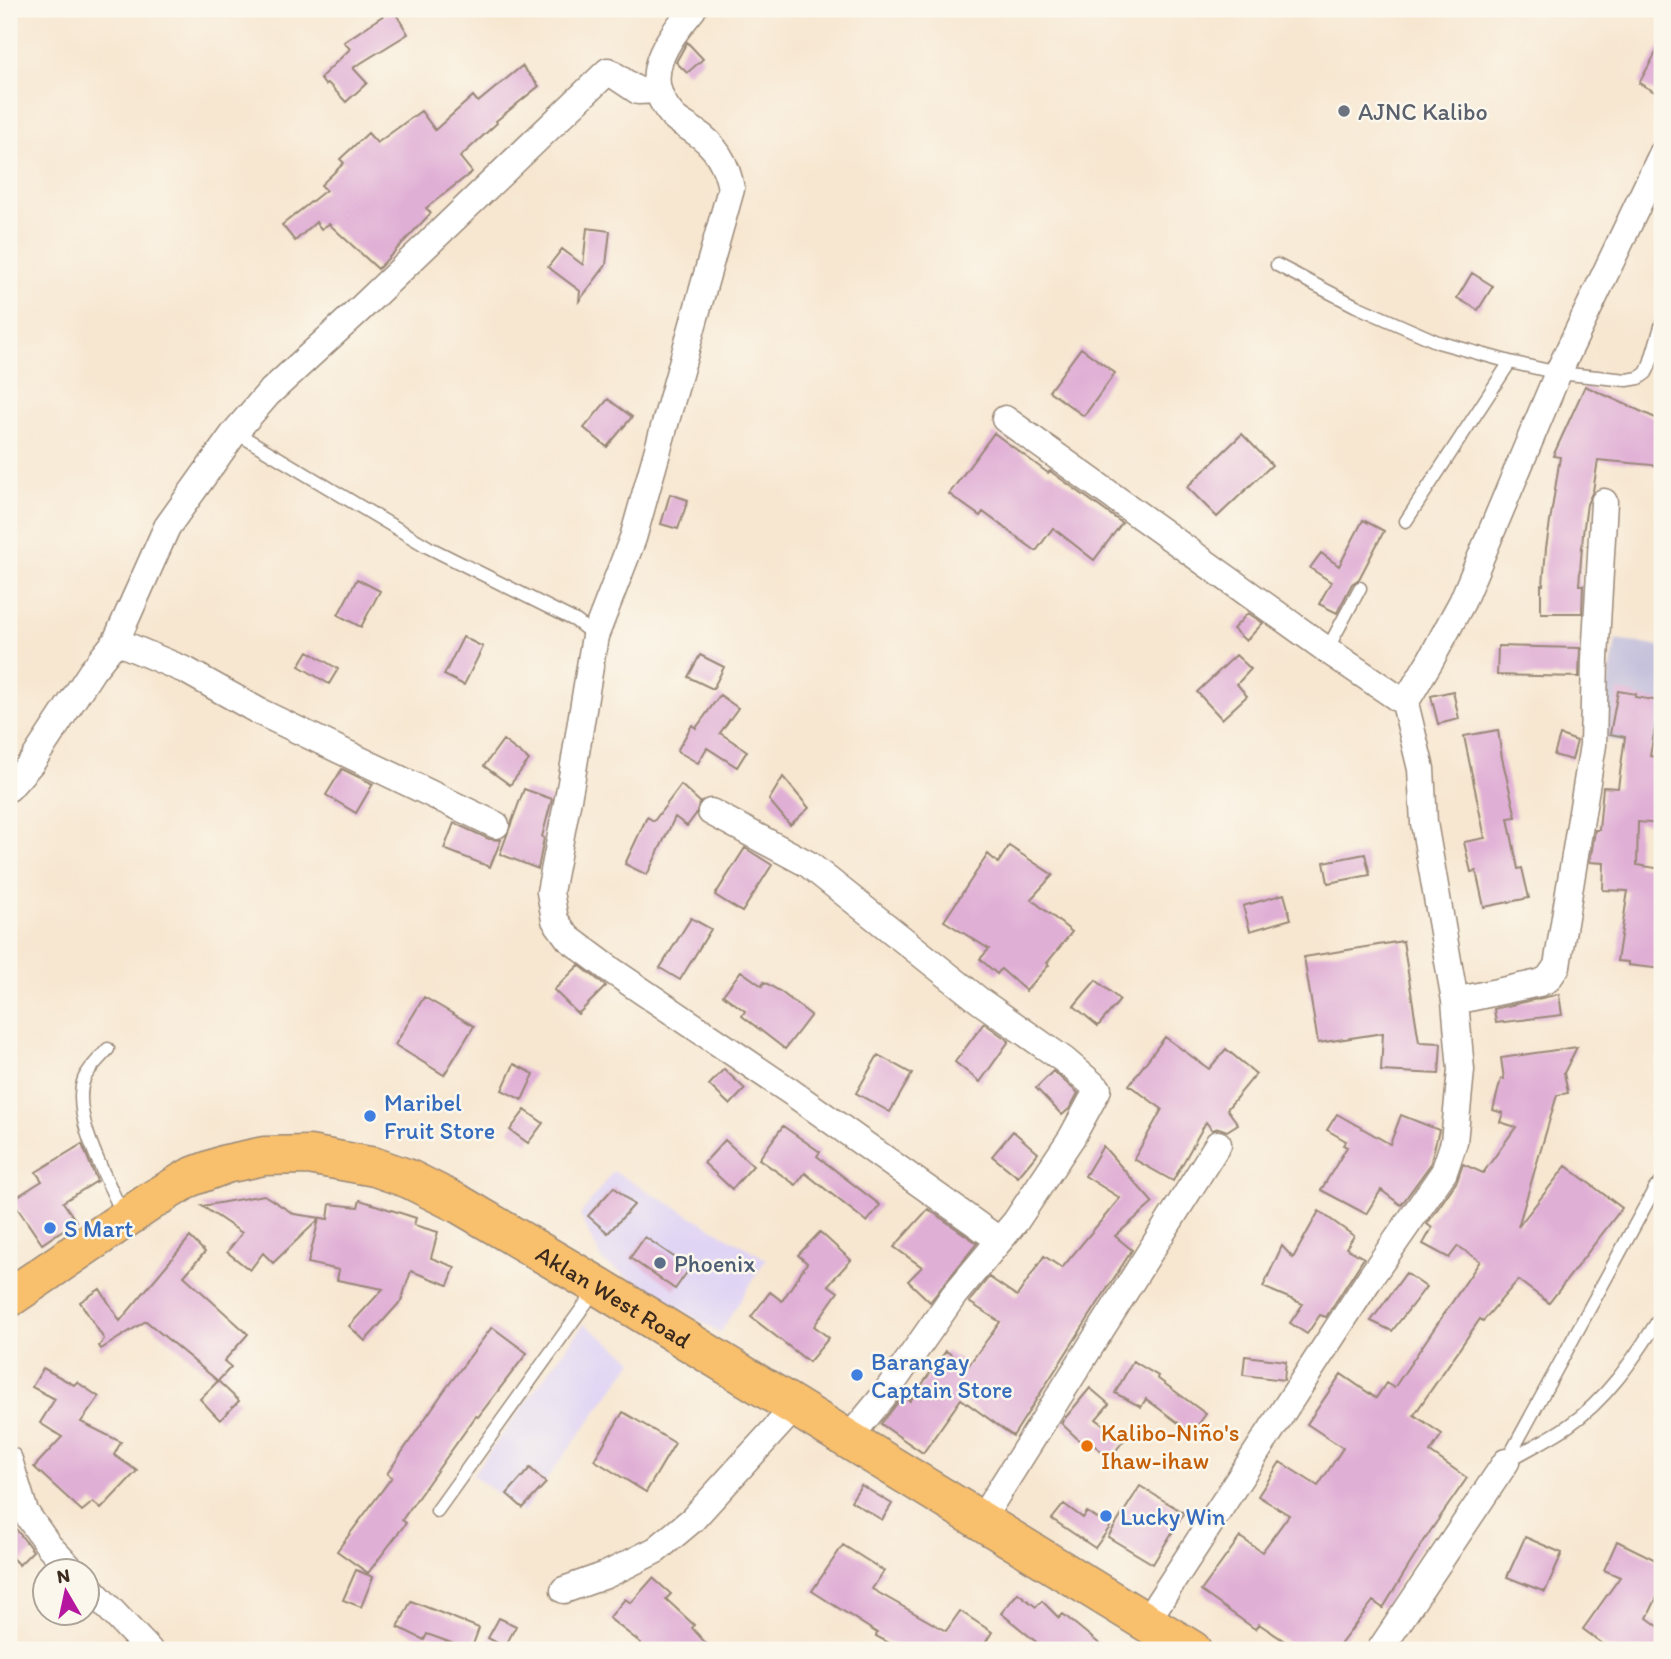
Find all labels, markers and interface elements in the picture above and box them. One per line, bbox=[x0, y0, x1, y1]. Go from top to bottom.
place label: AJNC Kalibo bbox=[1358, 97, 1488, 126]
marker: AJNC Kalibo bbox=[1336, 103, 1352, 119]
place label: Maribel Fruit Store bbox=[384, 1088, 495, 1145]
marker: Maribel Fruit Store bbox=[362, 1108, 378, 1124]
place label: S Mart bbox=[64, 1214, 133, 1243]
marker: S Mart bbox=[42, 1220, 58, 1236]
street label: Aklan West Road bbox=[531, 1238, 697, 1354]
place label: Phoenix bbox=[674, 1249, 755, 1278]
marker: Phoenix bbox=[652, 1255, 668, 1271]
place label: Barangay Captain Store bbox=[871, 1347, 1013, 1404]
marker: Barangay Captain Store bbox=[849, 1367, 865, 1383]
place label: Kalibo-Niño's Ihaw-ihaw bbox=[1101, 1418, 1239, 1475]
marker: Kalibo-Niño's Ihaw-ihaw bbox=[1079, 1438, 1095, 1454]
place label: Lucky Win bbox=[1120, 1502, 1226, 1531]
marker: Lucky Win bbox=[1098, 1508, 1114, 1524]
north arrow bbox=[32, 1558, 102, 1628]
text: N bbox=[55, 1563, 72, 1588]

